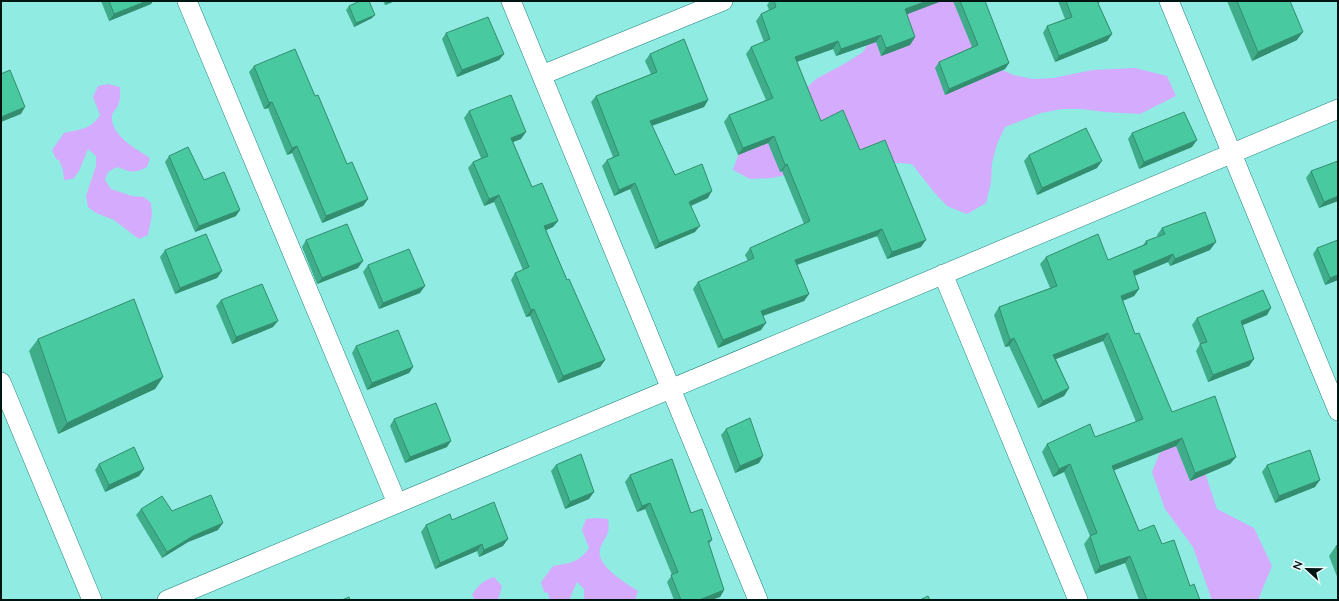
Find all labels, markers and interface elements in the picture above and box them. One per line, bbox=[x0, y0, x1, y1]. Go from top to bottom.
north arrow bbox=[1287, 549, 1327, 589]
text: N bbox=[1290, 559, 1305, 571]

